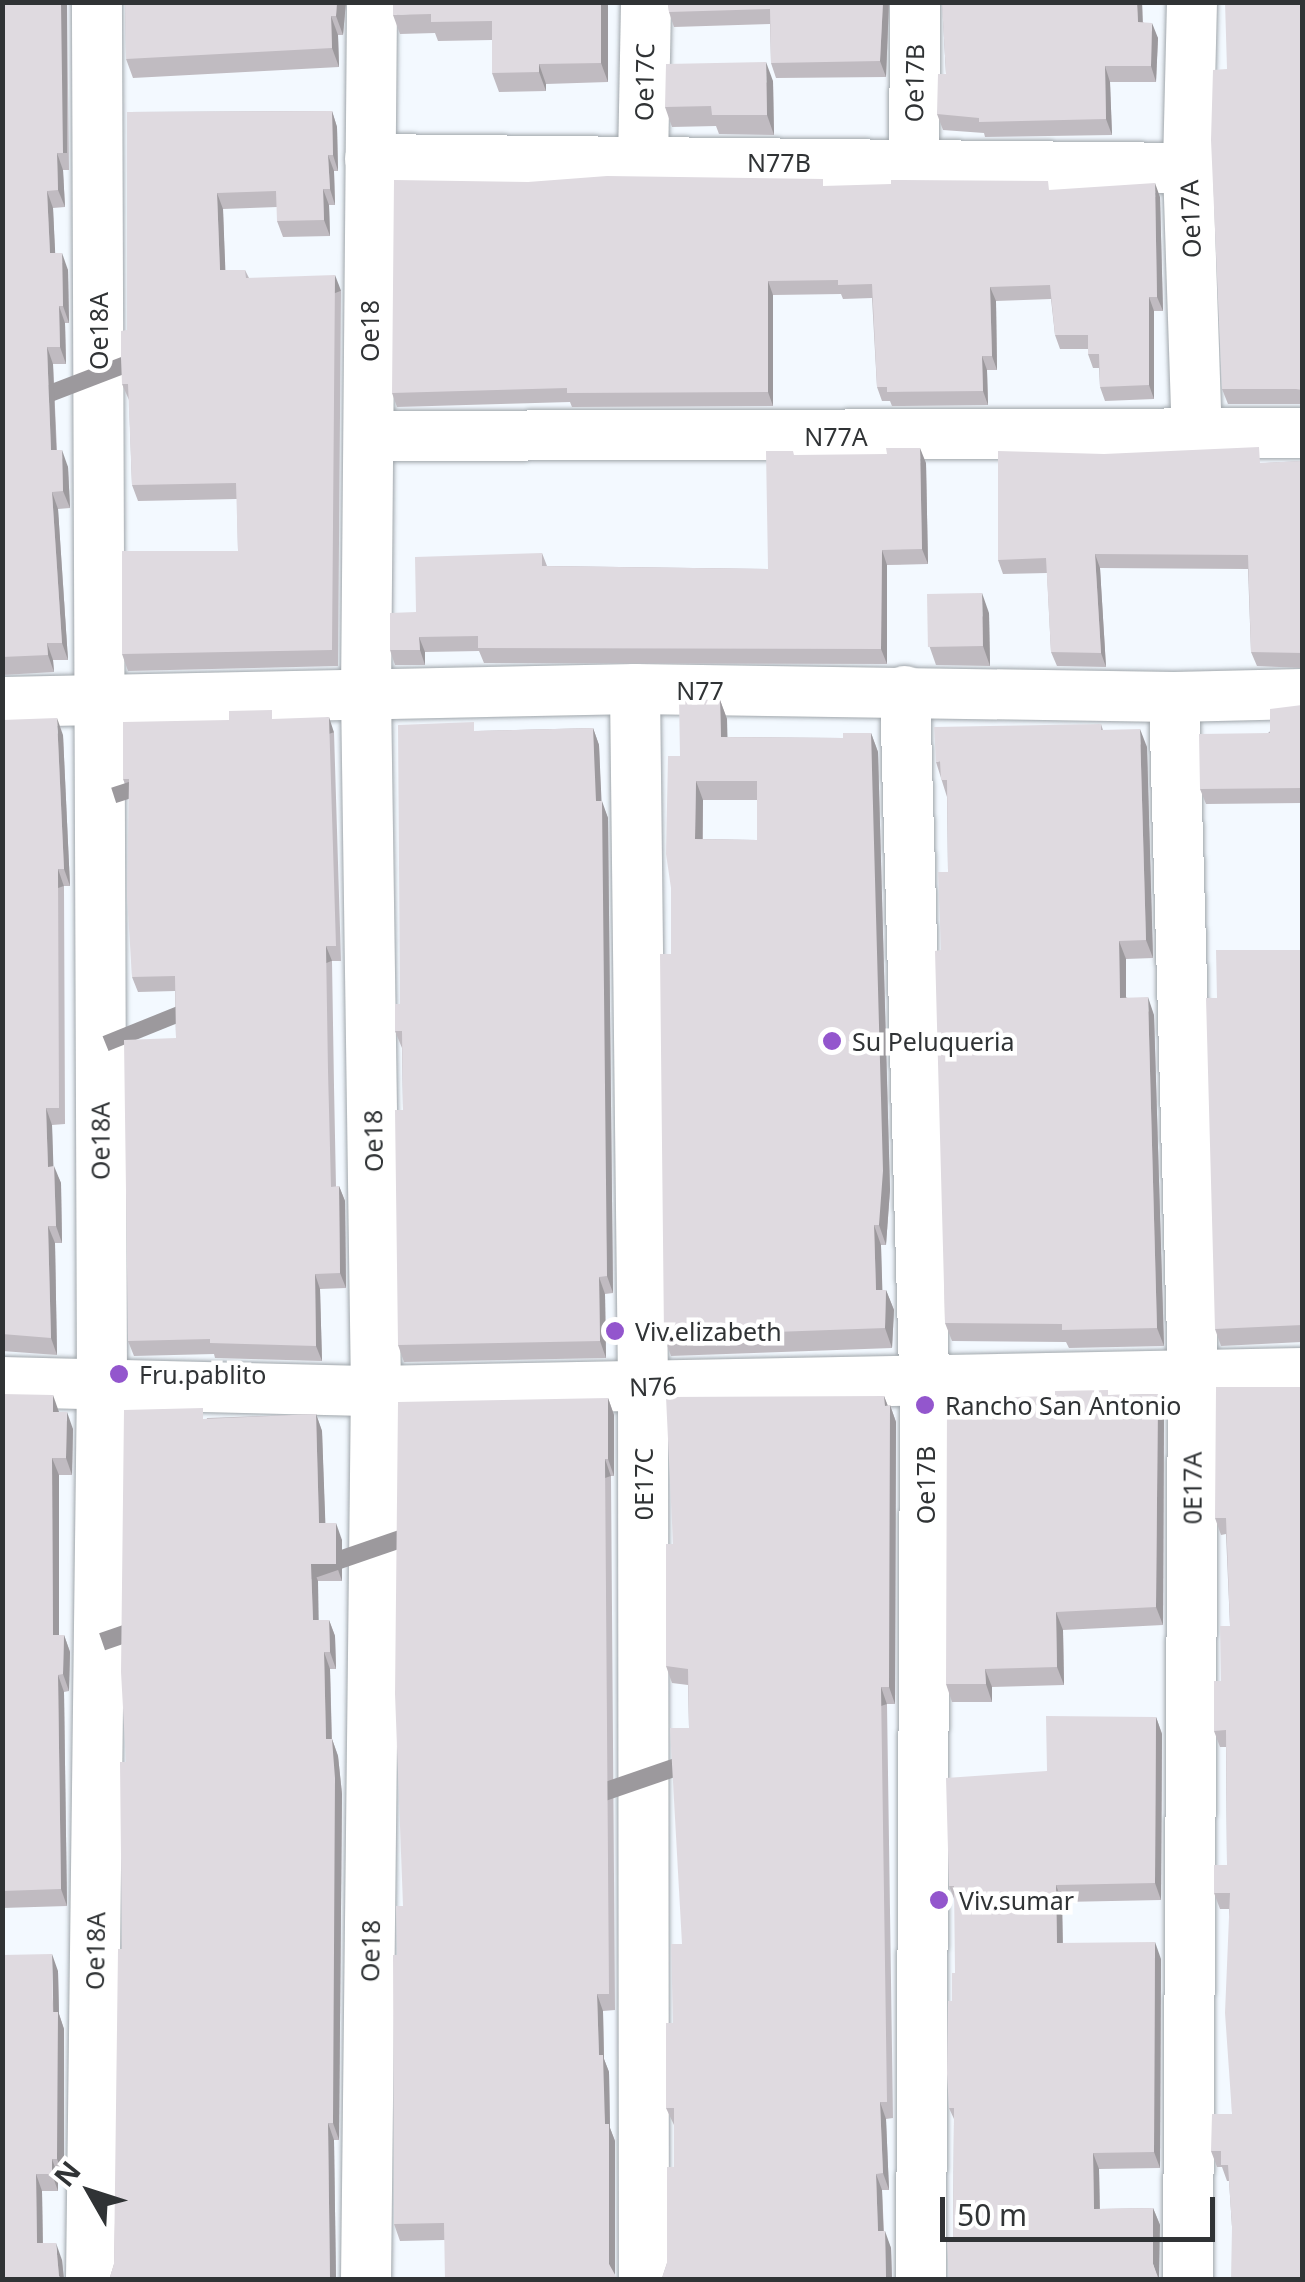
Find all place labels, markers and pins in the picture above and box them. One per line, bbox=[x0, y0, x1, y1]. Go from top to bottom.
place label: Su Peluqueria bbox=[852, 1026, 1015, 1056]
marker: Su Peluqueria bbox=[821, 1030, 843, 1052]
place label: Viv.elizabeth bbox=[635, 1316, 782, 1346]
marker: Viv.elizabeth bbox=[604, 1320, 626, 1342]
place label: Fru.pablito bbox=[139, 1359, 266, 1389]
marker: Fru.pablito bbox=[108, 1363, 130, 1385]
place label: Rancho San Antonio bbox=[945, 1390, 1181, 1420]
marker: Rancho San Antonio bbox=[914, 1394, 936, 1416]
place label: Viv.sumar bbox=[959, 1885, 1074, 1915]
marker: Viv.sumar bbox=[928, 1889, 950, 1911]

